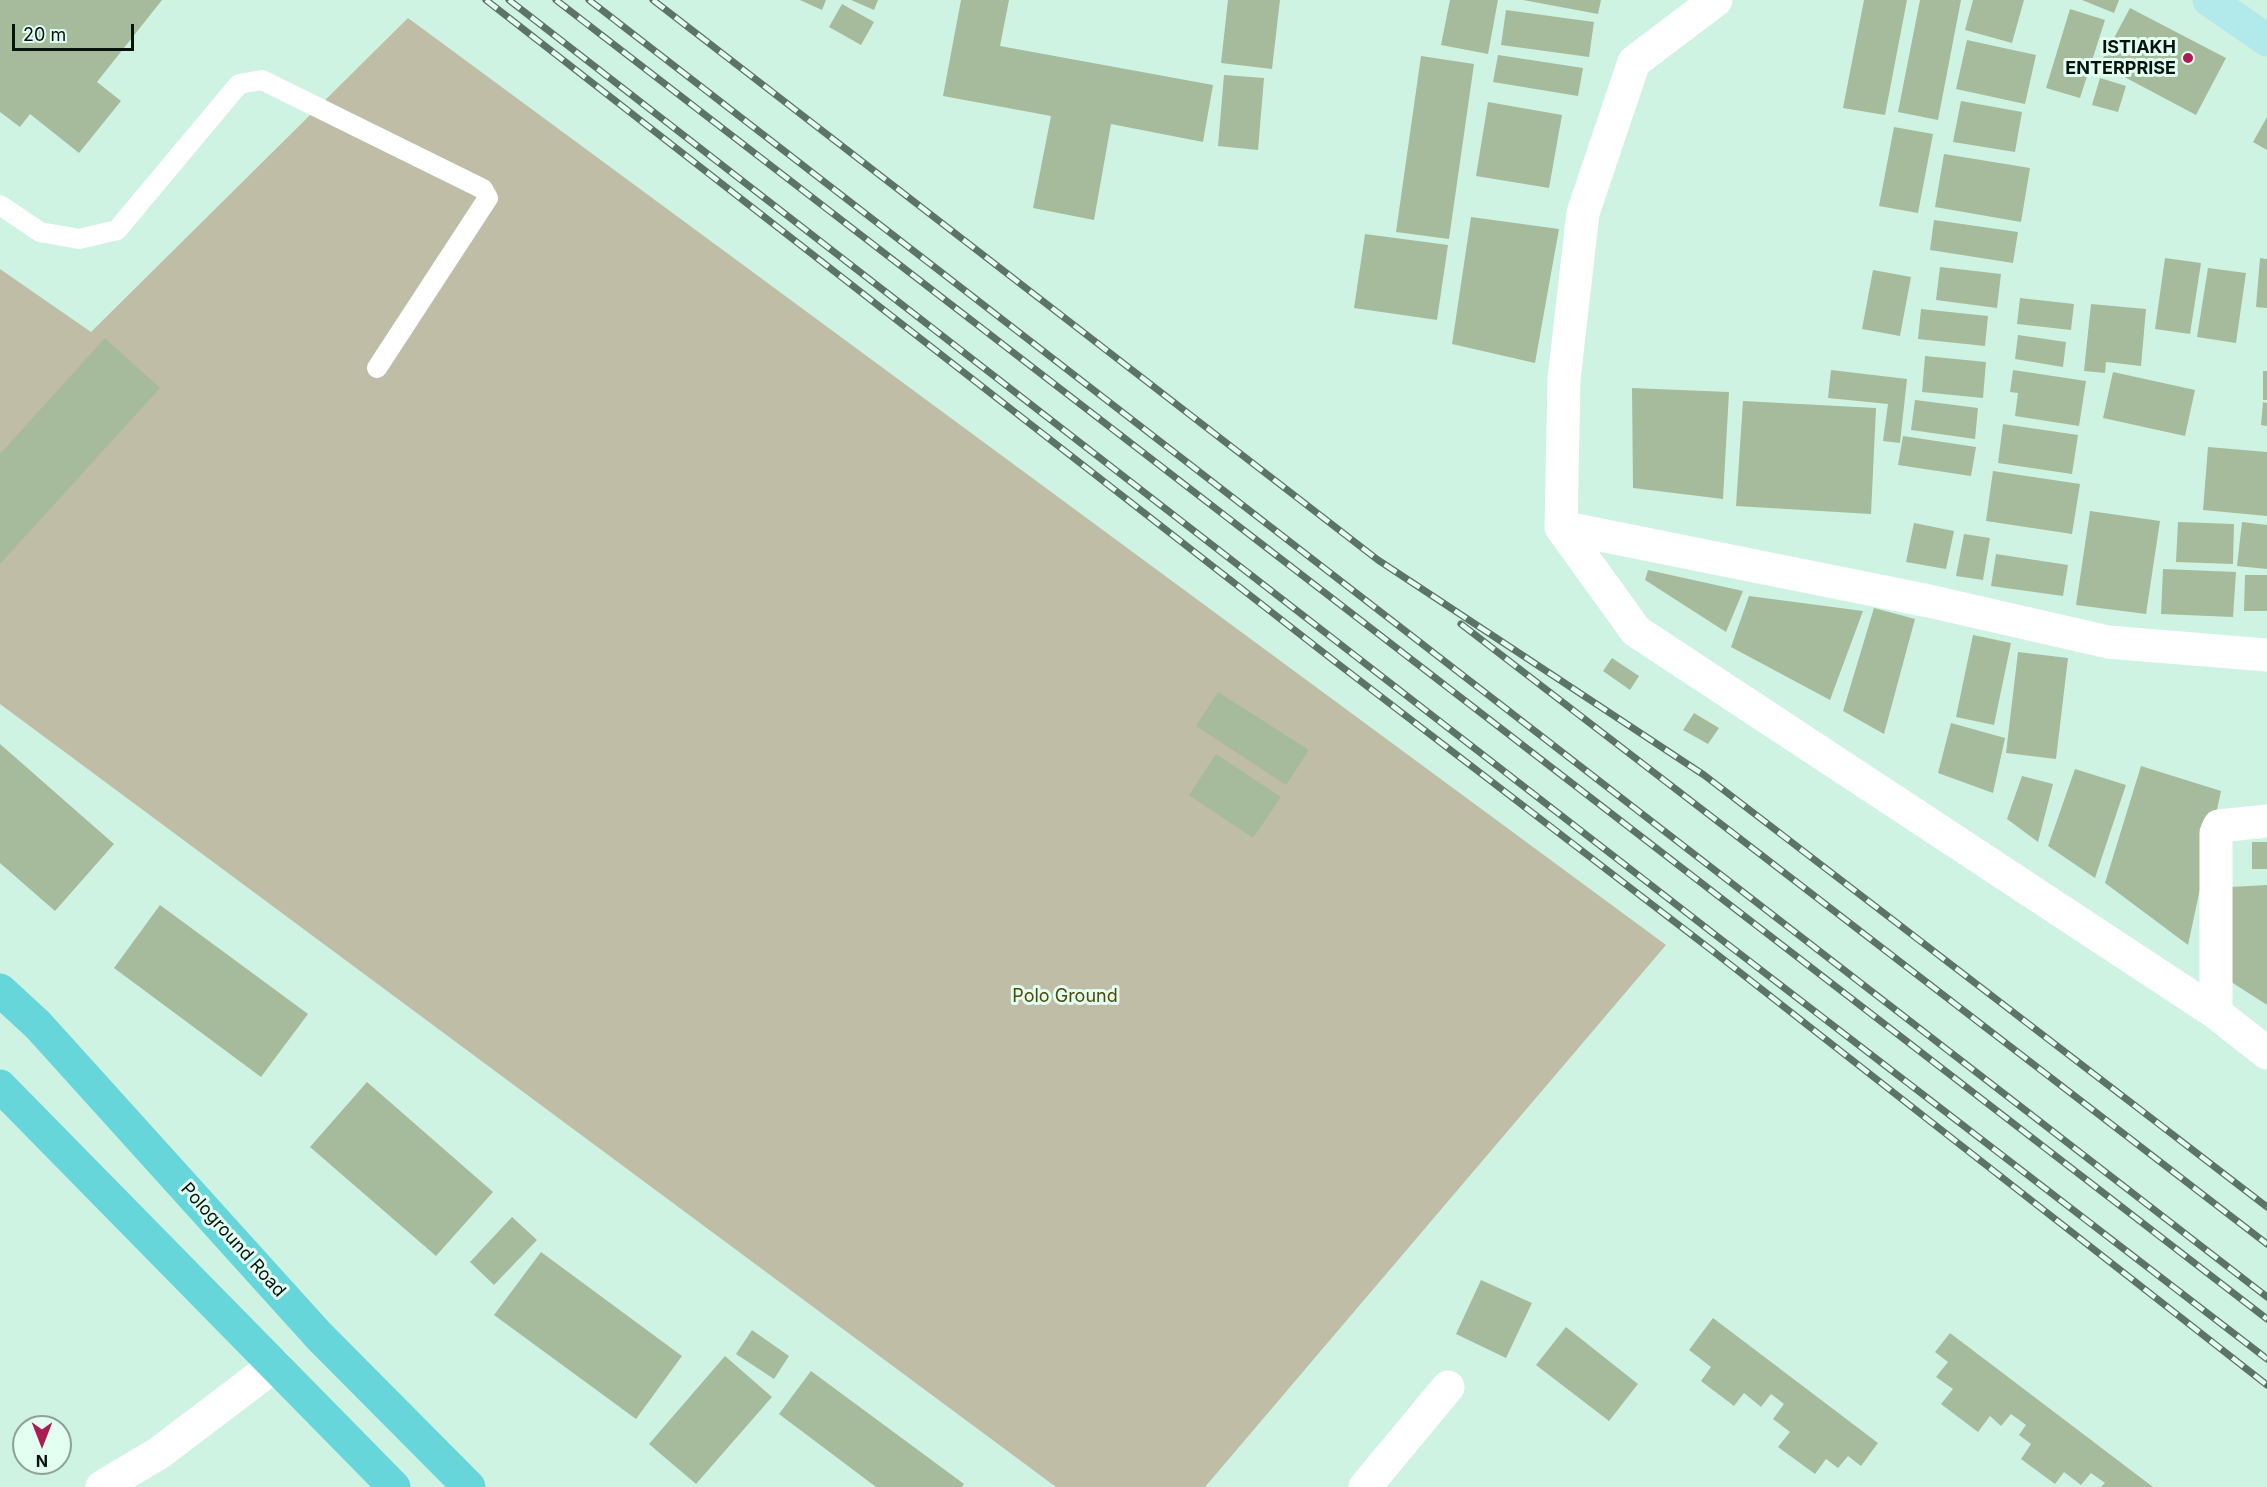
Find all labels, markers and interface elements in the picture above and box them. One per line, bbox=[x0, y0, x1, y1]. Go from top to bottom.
scale bar bbox=[15, 12, 136, 50]
text: 20 m bbox=[23, 24, 66, 45]
place label: ISTIAKH ENTERPRISE bbox=[2065, 37, 2176, 80]
marker: ISTIAKH ENTERPRISE bbox=[2181, 51, 2195, 65]
park label: Polo Ground bbox=[1012, 986, 1118, 1008]
street label: Pologround Road bbox=[176, 1178, 290, 1302]
north arrow bbox=[12, 1415, 72, 1475]
text: N bbox=[36, 1451, 48, 1471]

